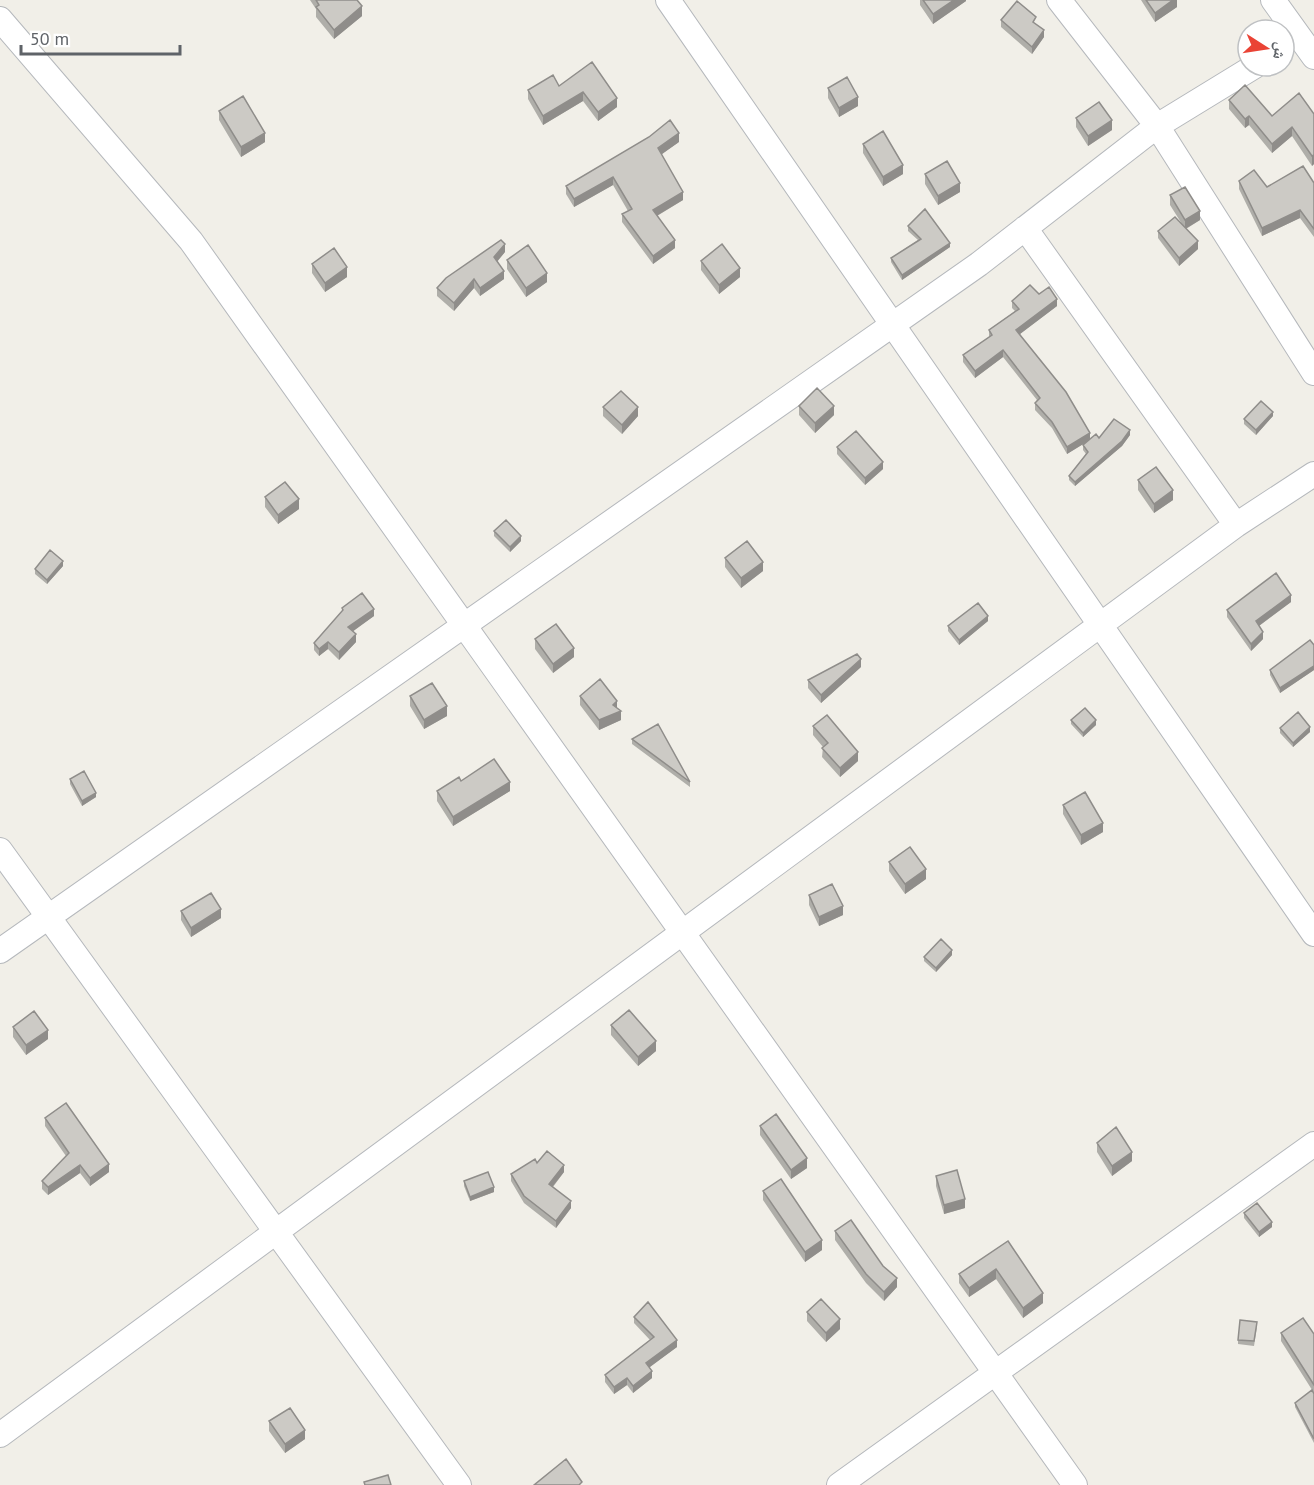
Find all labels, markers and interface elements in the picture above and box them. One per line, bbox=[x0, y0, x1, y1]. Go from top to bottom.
scale bar bbox=[21, 18, 180, 56]
north arrow bbox=[1236, 18, 1296, 78]
text: 50 m bbox=[30, 27, 69, 50]
text: ش bbox=[1269, 41, 1292, 62]

